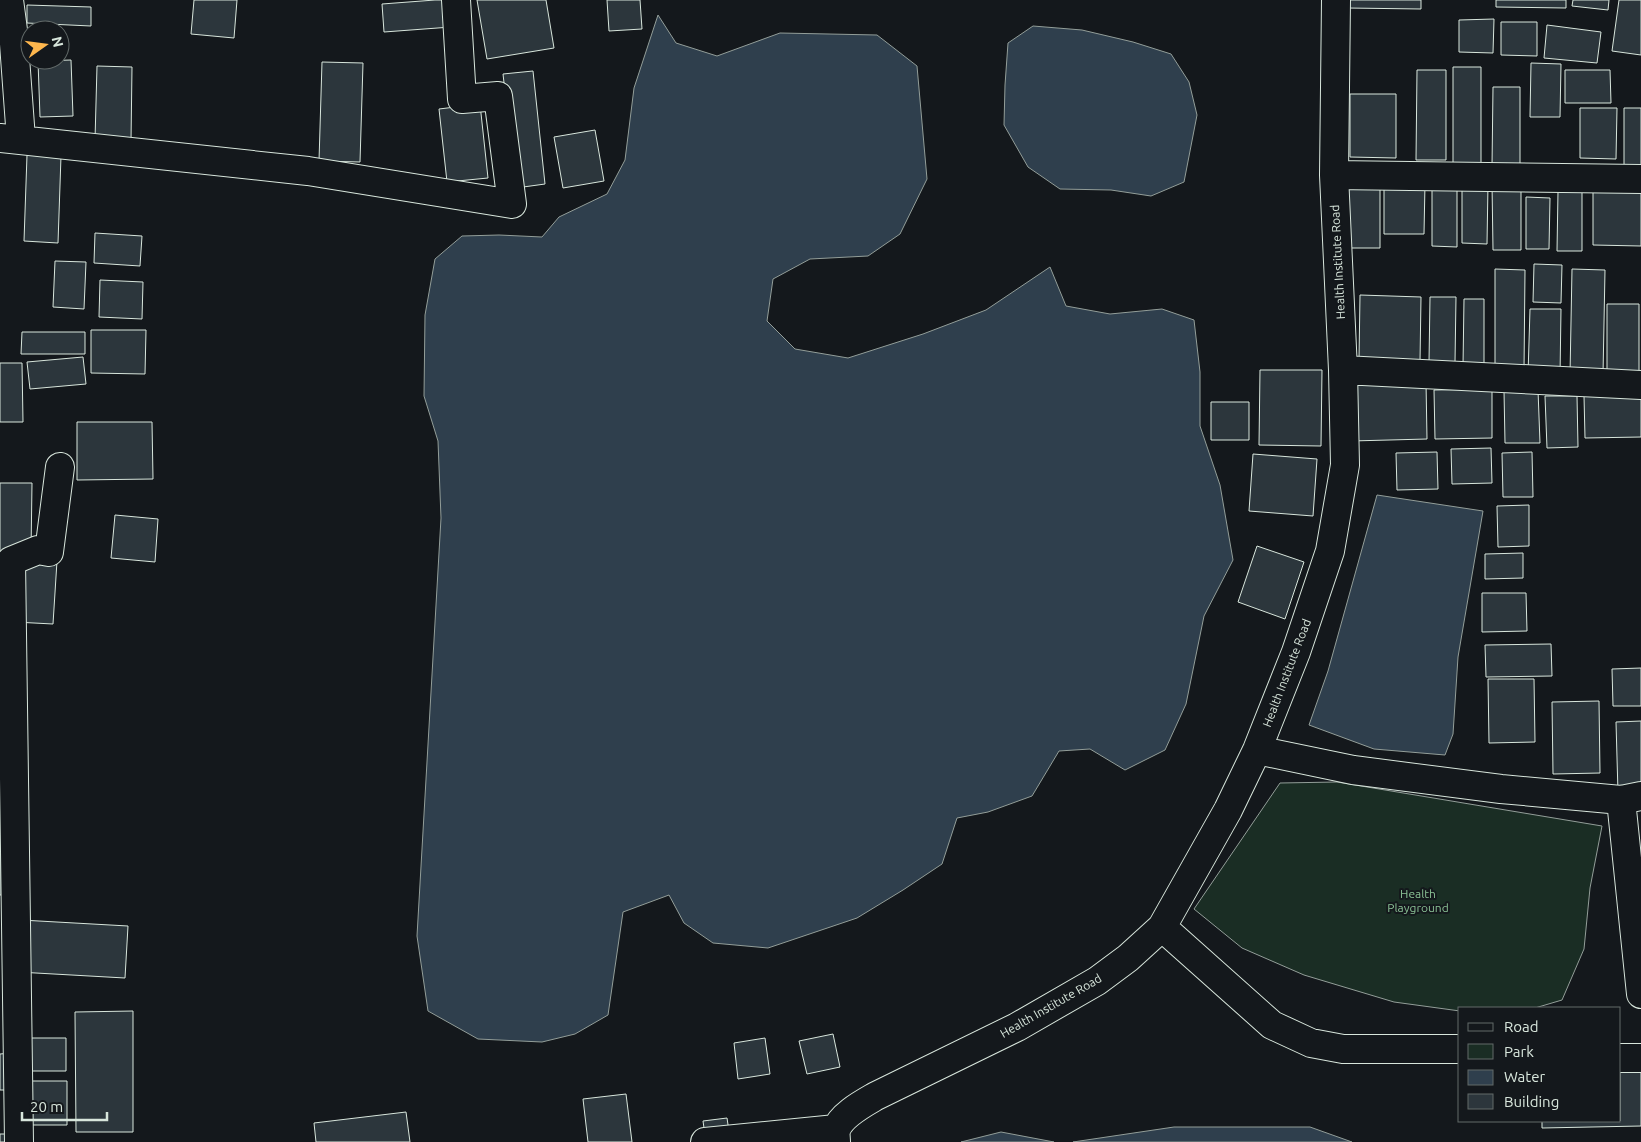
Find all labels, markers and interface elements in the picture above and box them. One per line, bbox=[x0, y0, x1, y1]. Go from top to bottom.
north arrow bbox=[20, 20, 70, 70]
text: N bbox=[49, 35, 67, 49]
street label: Health Institute Road bbox=[1328, 204, 1347, 320]
street label: Health Institute Road bbox=[1260, 617, 1313, 729]
park label: Health Playground bbox=[1387, 887, 1449, 914]
street label: Health Institute Road bbox=[998, 971, 1104, 1040]
legend bbox=[1458, 1007, 1621, 1122]
text: Road bbox=[1504, 1018, 1539, 1035]
text: Park bbox=[1504, 1043, 1534, 1060]
text: Water bbox=[1504, 1068, 1545, 1085]
scale bar bbox=[22, 1090, 108, 1122]
text: Building bbox=[1504, 1093, 1559, 1110]
text: 20 m bbox=[30, 1098, 63, 1115]

